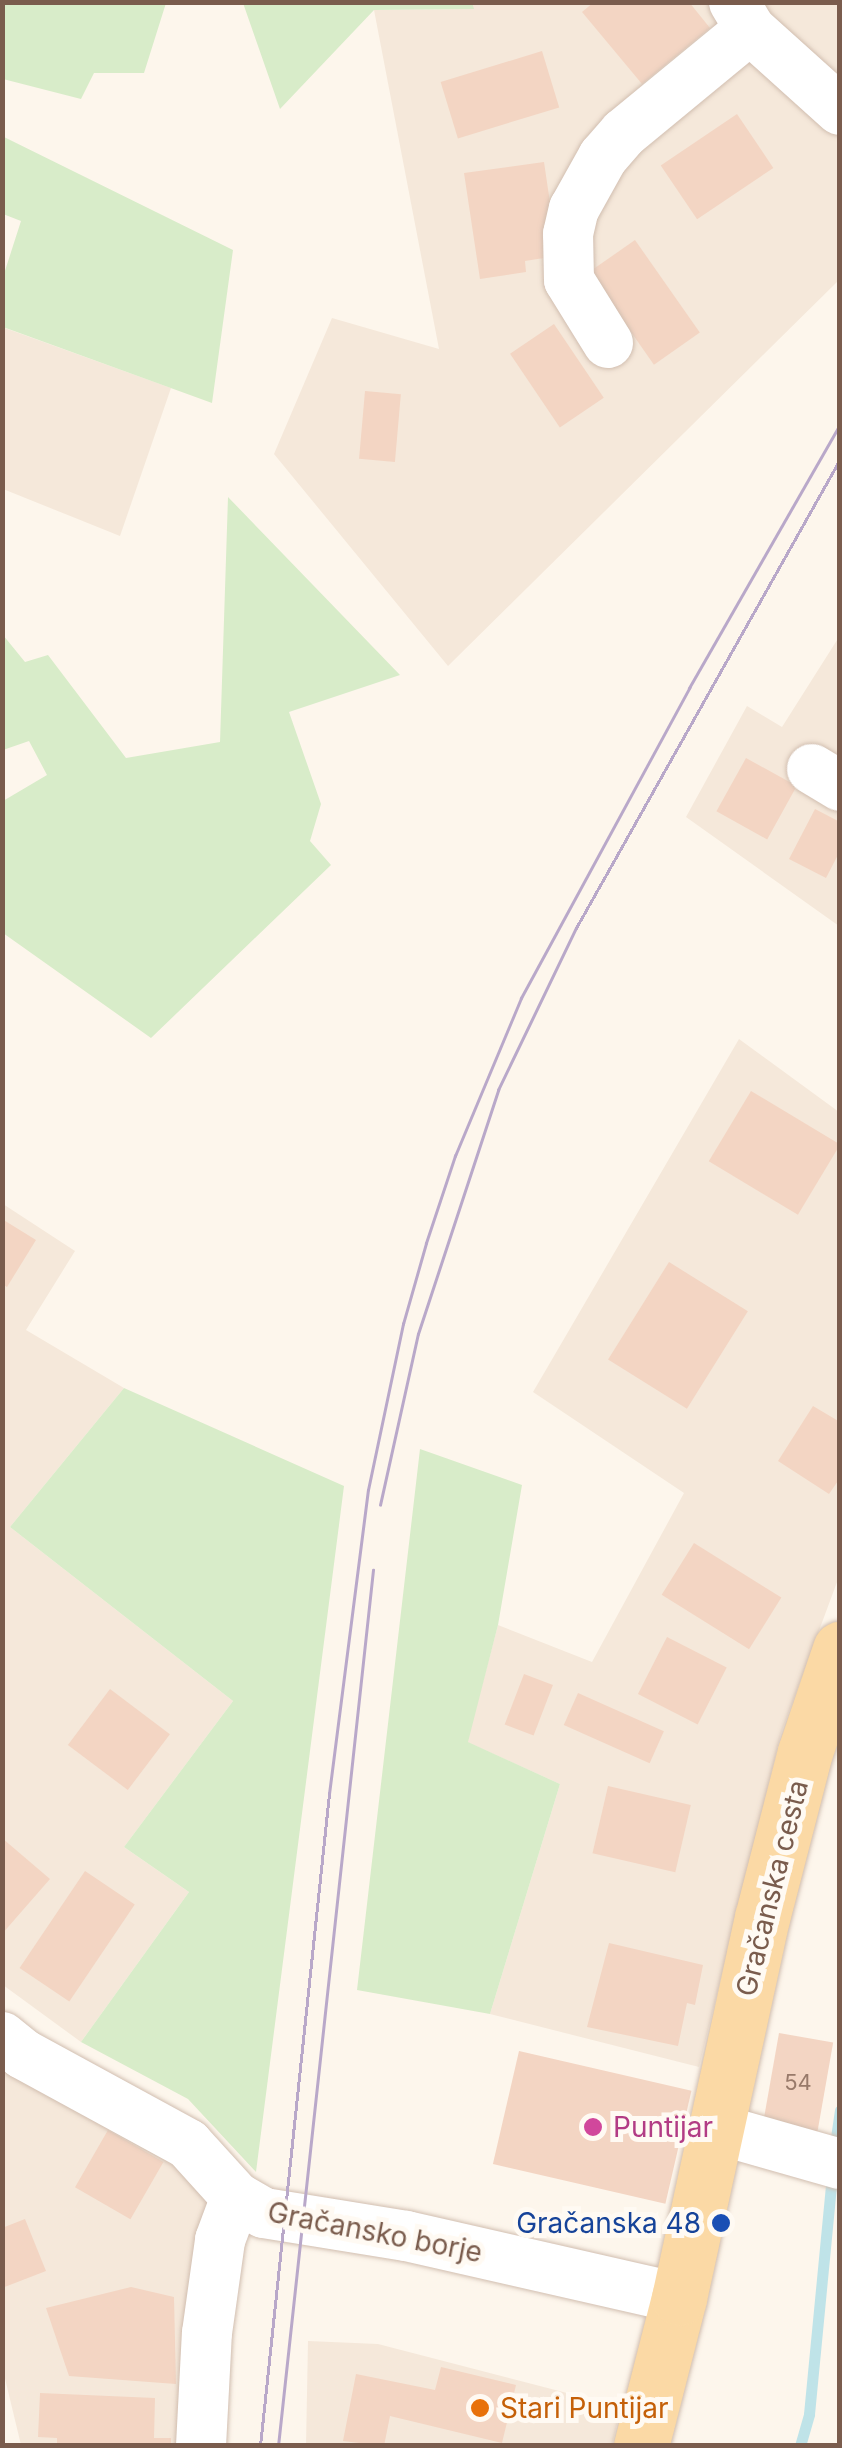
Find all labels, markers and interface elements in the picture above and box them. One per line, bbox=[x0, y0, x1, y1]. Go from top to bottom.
street label: Gračanska cesta bbox=[729, 1776, 815, 2000]
house number: 54 bbox=[784, 2070, 812, 2096]
place label: Puntijar bbox=[613, 2110, 713, 2144]
marker: Puntijar bbox=[582, 2116, 604, 2138]
street label: Gračansko borje bbox=[265, 2195, 485, 2269]
place label: Gračanska 48 bbox=[516, 2206, 701, 2240]
marker: Gračanska 48 bbox=[710, 2212, 732, 2234]
place label: Stari Puntijar bbox=[500, 2391, 669, 2425]
marker: Stari Puntijar bbox=[469, 2397, 491, 2419]

